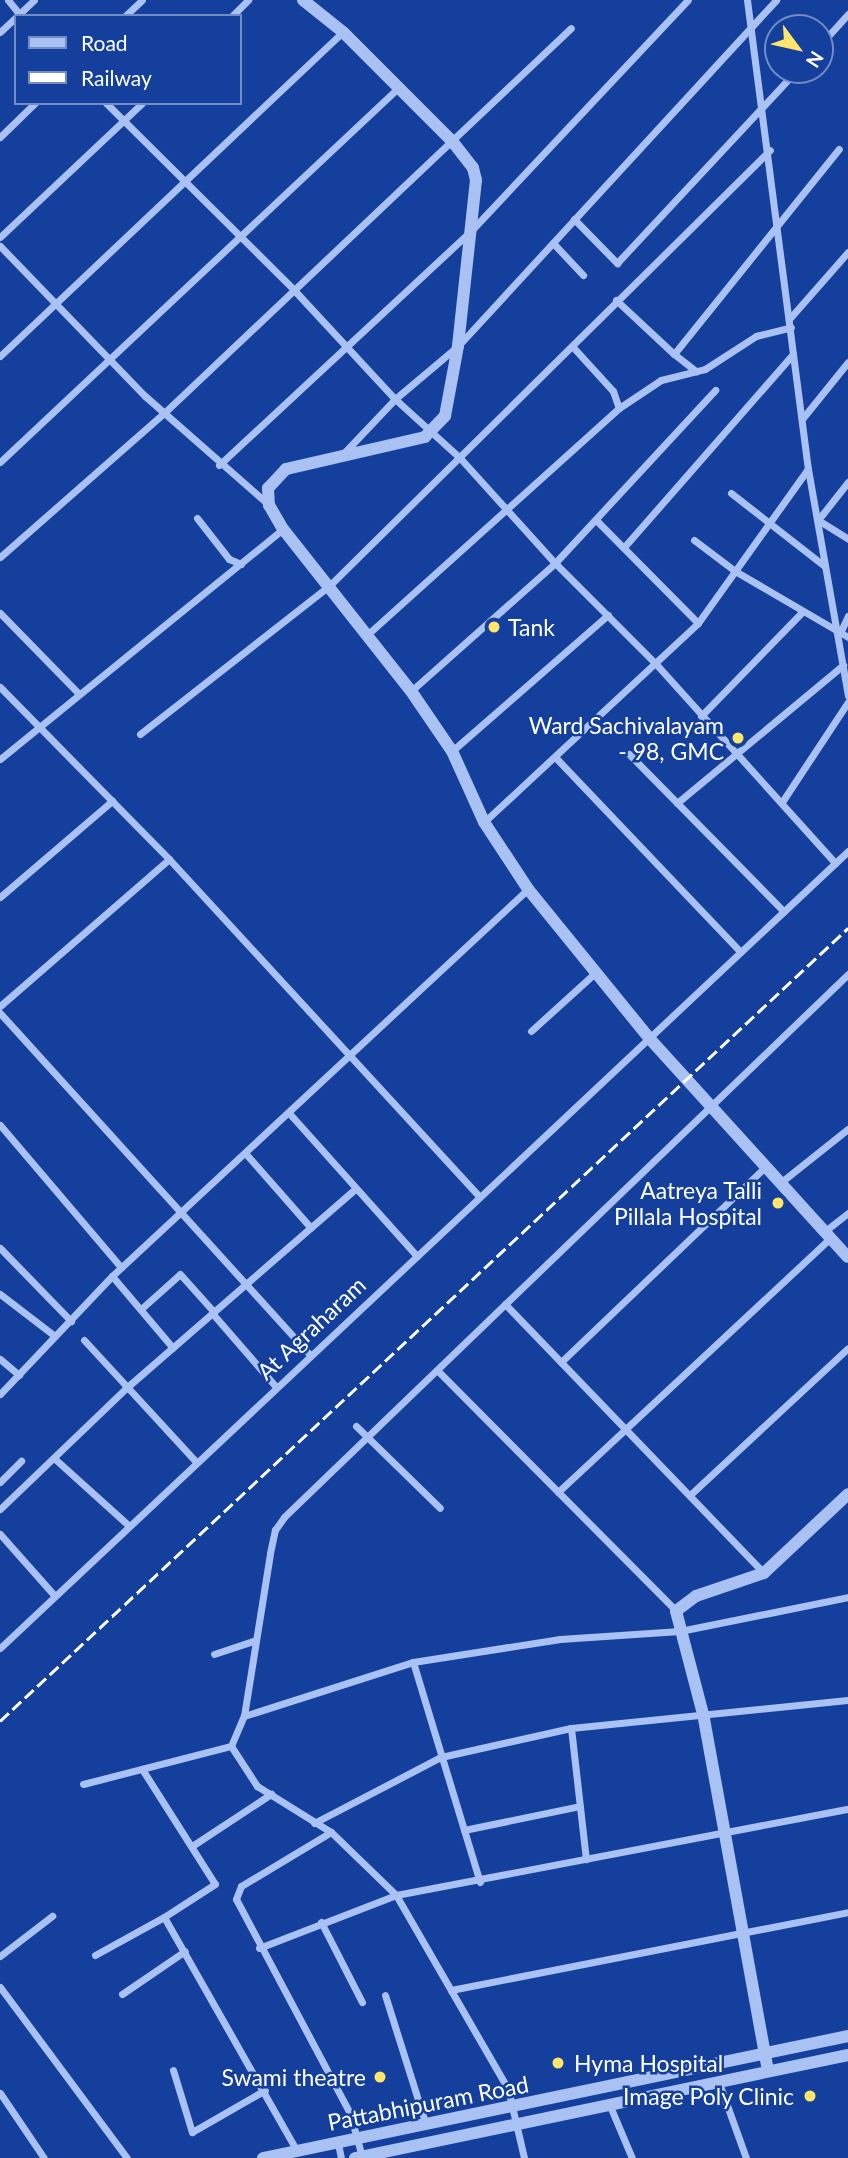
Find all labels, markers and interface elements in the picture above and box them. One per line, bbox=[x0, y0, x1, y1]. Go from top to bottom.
legend bbox=[14, 14, 242, 105]
north arrow bbox=[764, 14, 834, 84]
text: Road bbox=[81, 30, 128, 55]
text: N bbox=[802, 47, 829, 72]
text: Railway bbox=[81, 65, 152, 90]
place label: Tank bbox=[508, 613, 555, 641]
marker: Tank bbox=[486, 619, 502, 635]
place label: Ward Sachivalayam - 98, GMC bbox=[529, 711, 724, 765]
marker: Ward Sachivalayam - 98, GMC bbox=[730, 730, 746, 746]
place label: Aatreya Talli Pillala Hospital bbox=[614, 1176, 762, 1230]
marker: Aatreya Talli Pillala Hospital bbox=[768, 1193, 788, 1213]
street label: At Agraharam bbox=[251, 1271, 371, 1385]
place label: Hyma Hospital bbox=[574, 2049, 723, 2077]
marker: Hyma Hospital bbox=[548, 2053, 568, 2073]
place label: Swami theatre bbox=[221, 2063, 366, 2091]
marker: Swami theatre bbox=[372, 2069, 388, 2085]
street label: Pattabhipuram Road bbox=[325, 2070, 531, 2136]
place label: Image Poly Clinic bbox=[623, 2082, 794, 2110]
marker: Image Poly Clinic bbox=[800, 2086, 820, 2106]

